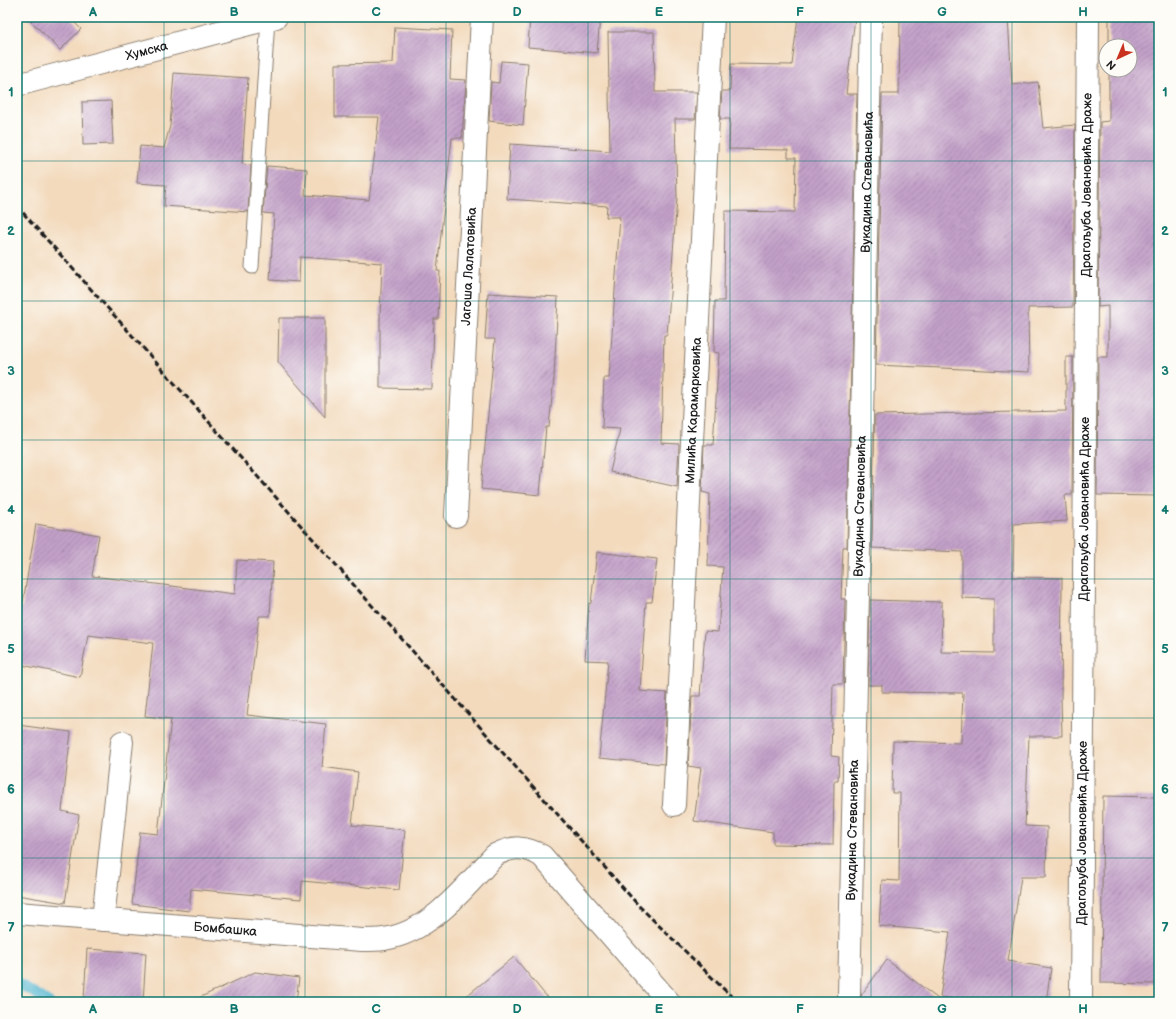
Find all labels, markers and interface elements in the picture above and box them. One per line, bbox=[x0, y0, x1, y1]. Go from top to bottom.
text: A bbox=[88, 4, 97, 20]
text: B bbox=[229, 4, 239, 20]
text: C bbox=[371, 4, 381, 20]
text: D bbox=[512, 4, 522, 20]
text: E bbox=[655, 4, 664, 20]
text: F bbox=[796, 4, 804, 20]
text: G bbox=[937, 4, 947, 20]
text: H bbox=[1078, 4, 1088, 20]
street label: Хумска bbox=[124, 38, 170, 64]
north arrow bbox=[1098, 38, 1138, 78]
text: N bbox=[1104, 57, 1119, 72]
text: 1 bbox=[8, 84, 14, 100]
text: 1 bbox=[1162, 84, 1168, 100]
street label: Драгољуба Јовановића Драже bbox=[1078, 93, 1095, 277]
street label: Вукадина Стевановића bbox=[858, 111, 877, 253]
street label: Јагоша Лалатовића bbox=[458, 206, 480, 326]
text: 2 bbox=[7, 223, 15, 239]
text: 2 bbox=[1161, 223, 1169, 239]
street label: Милића Карамарковића bbox=[682, 336, 705, 484]
text: 3 bbox=[7, 363, 15, 379]
text: 3 bbox=[1161, 363, 1169, 379]
street label: Драгољуба Јовановића Драже bbox=[1076, 417, 1093, 601]
street label: Вукадина Стевановића bbox=[850, 435, 870, 577]
text: 4 bbox=[7, 502, 15, 518]
text: 4 bbox=[1161, 502, 1169, 518]
text: 5 bbox=[7, 641, 15, 657]
text: 5 bbox=[1161, 641, 1169, 657]
street label: Драгољуба Јовановића Драже bbox=[1074, 741, 1091, 925]
street label: Вукадина Стевановића bbox=[843, 759, 862, 901]
text: 6 bbox=[7, 781, 15, 797]
text: 6 bbox=[1161, 781, 1169, 797]
street label: Бомбашка bbox=[193, 919, 258, 940]
text: 7 bbox=[7, 920, 15, 936]
text: 7 bbox=[1161, 920, 1169, 936]
text: A bbox=[88, 1001, 97, 1017]
text: B bbox=[229, 1001, 239, 1017]
text: C bbox=[371, 1001, 381, 1017]
text: D bbox=[512, 1001, 522, 1017]
text: E bbox=[655, 1001, 664, 1017]
text: F bbox=[796, 1001, 804, 1017]
text: G bbox=[937, 1001, 947, 1017]
text: H bbox=[1078, 1001, 1088, 1017]

